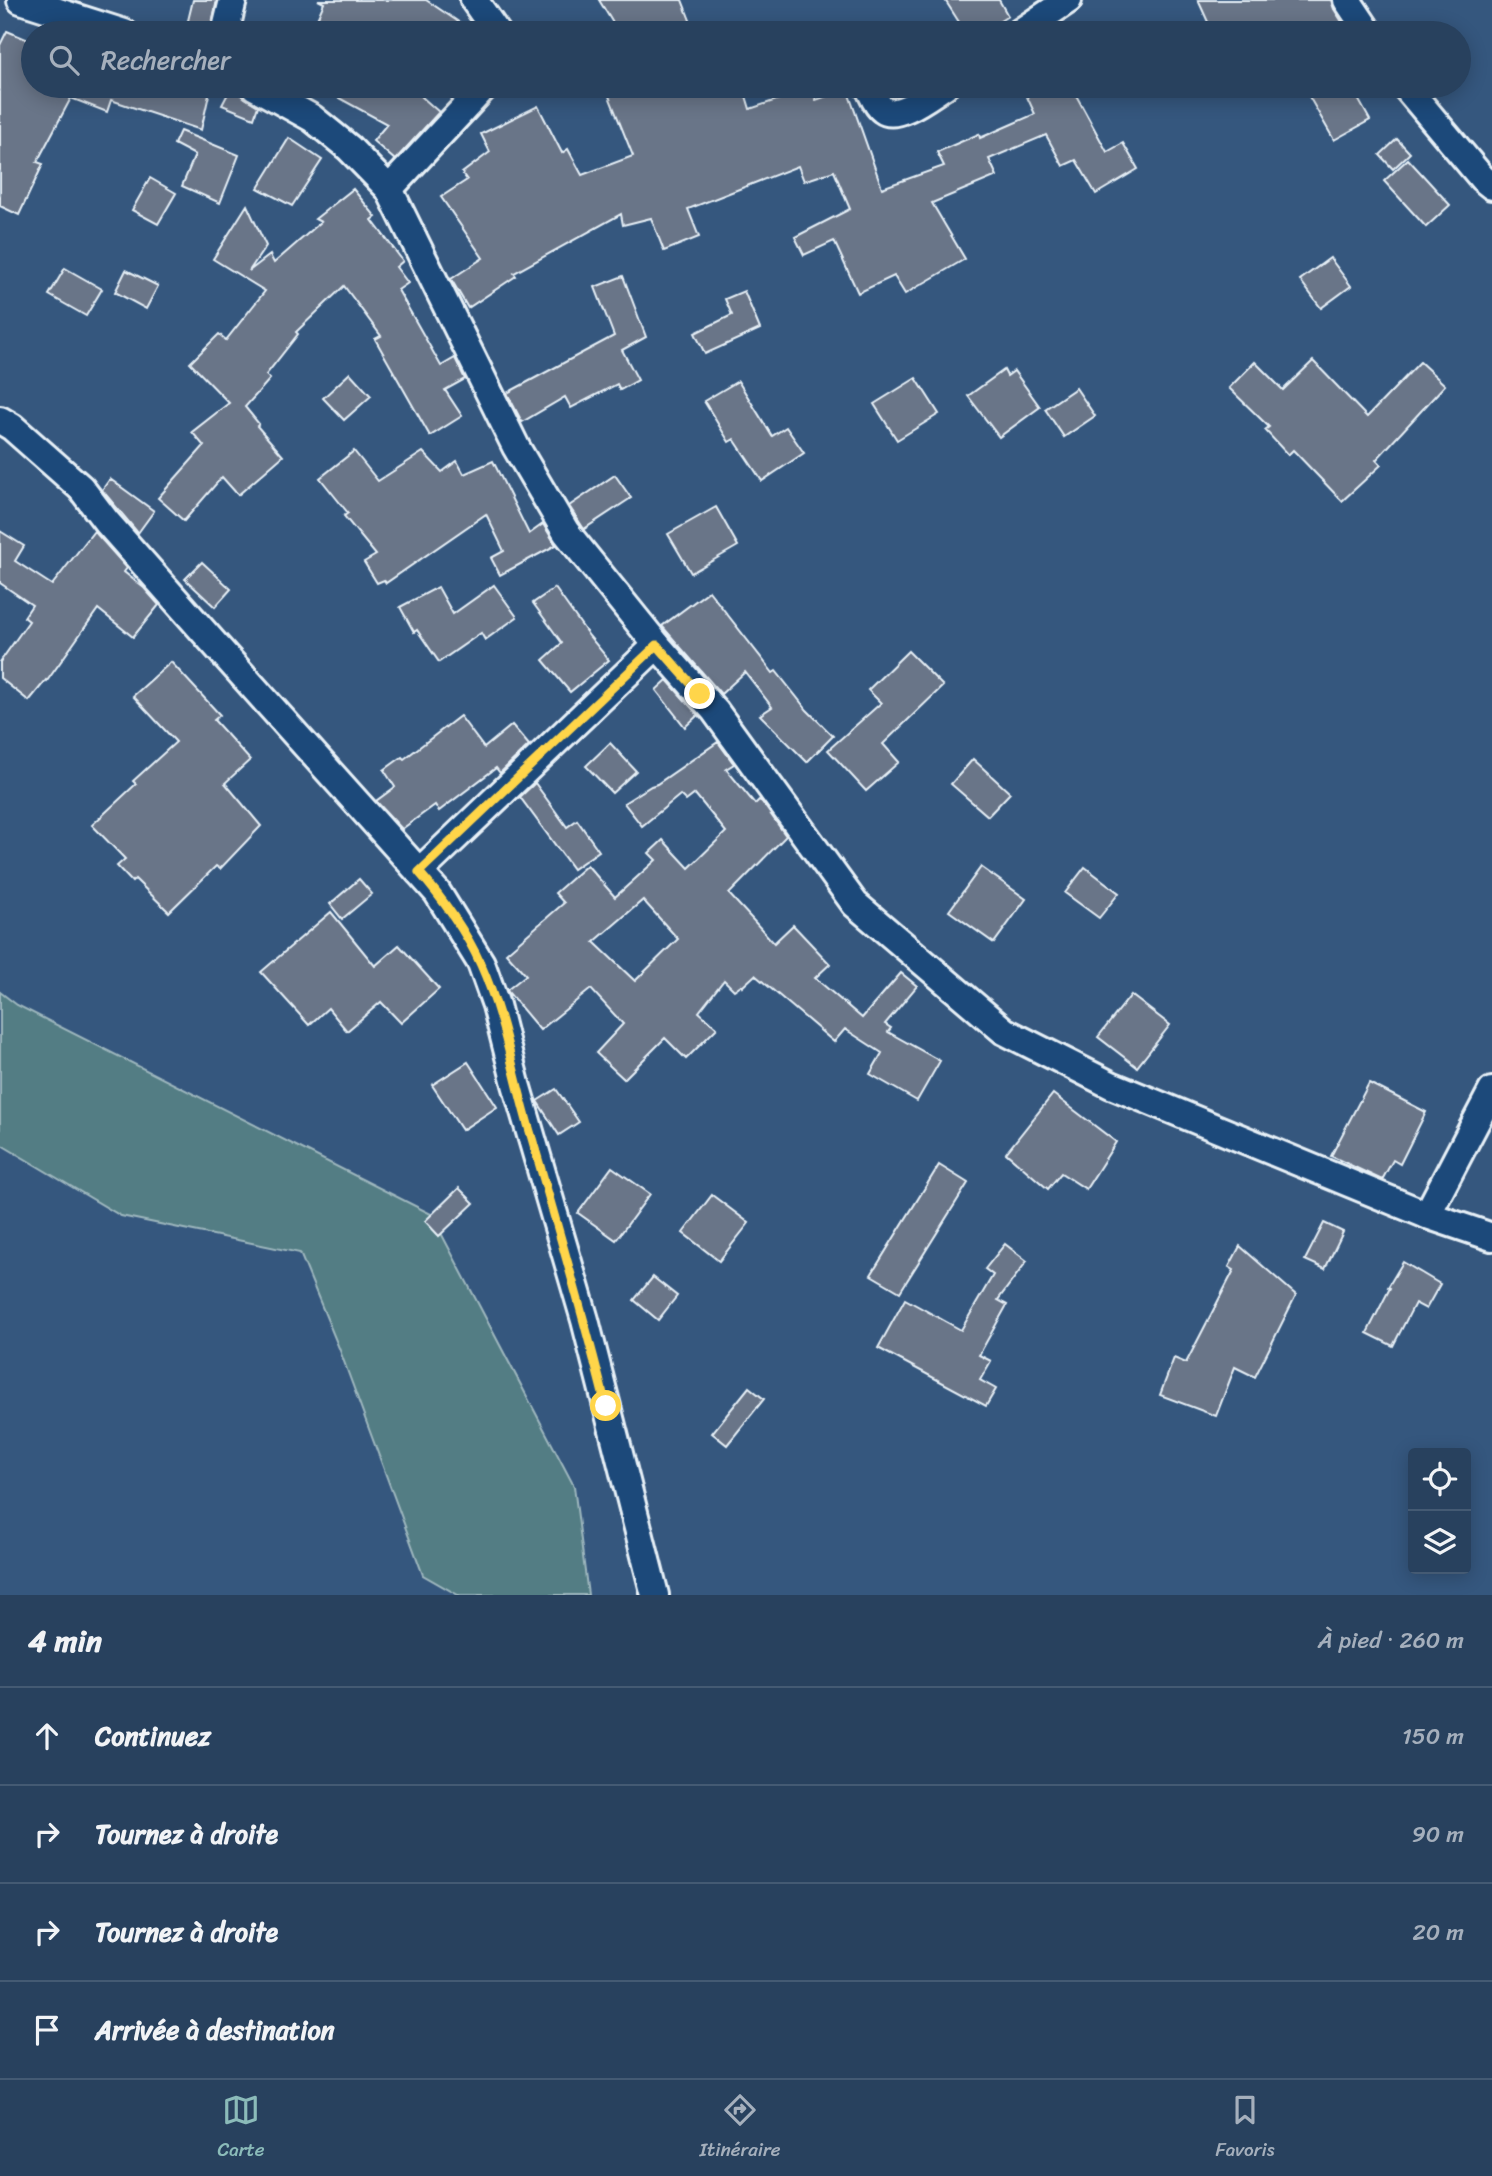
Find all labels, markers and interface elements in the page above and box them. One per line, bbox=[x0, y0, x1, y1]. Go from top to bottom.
search box bbox=[21, 21, 1471, 98]
text: Rechercher bbox=[101, 37, 231, 83]
icon: search bbox=[45, 41, 83, 79]
route end bbox=[684, 678, 715, 709]
route start bbox=[590, 1390, 621, 1421]
map controls bbox=[1408, 1448, 1471, 1574]
button: locate bbox=[1408, 1448, 1471, 1511]
button: layers bbox=[1408, 1511, 1471, 1574]
text: 4 min bbox=[28, 1614, 102, 1668]
text: À pied · 260 m bbox=[1318, 1620, 1464, 1661]
text: Continuez bbox=[95, 1713, 211, 1759]
text: 150 m bbox=[1402, 1716, 1464, 1757]
icon: ahead bbox=[28, 1717, 66, 1755]
text: Tournez à droite bbox=[95, 1811, 278, 1857]
text: 90 m bbox=[1412, 1814, 1464, 1855]
icon: right bbox=[28, 1815, 66, 1853]
text: Tournez à droite bbox=[95, 1909, 278, 1955]
text: 20 m bbox=[1413, 1912, 1464, 1953]
icon: right bbox=[28, 1913, 66, 1951]
text: Arrivée à destination bbox=[95, 2007, 335, 2053]
icon: arrive bbox=[28, 2011, 66, 2049]
tab: Carte bbox=[217, 2091, 265, 2166]
tab: Itinéraire bbox=[699, 2091, 781, 2166]
tab: Favoris bbox=[1215, 2091, 1275, 2166]

